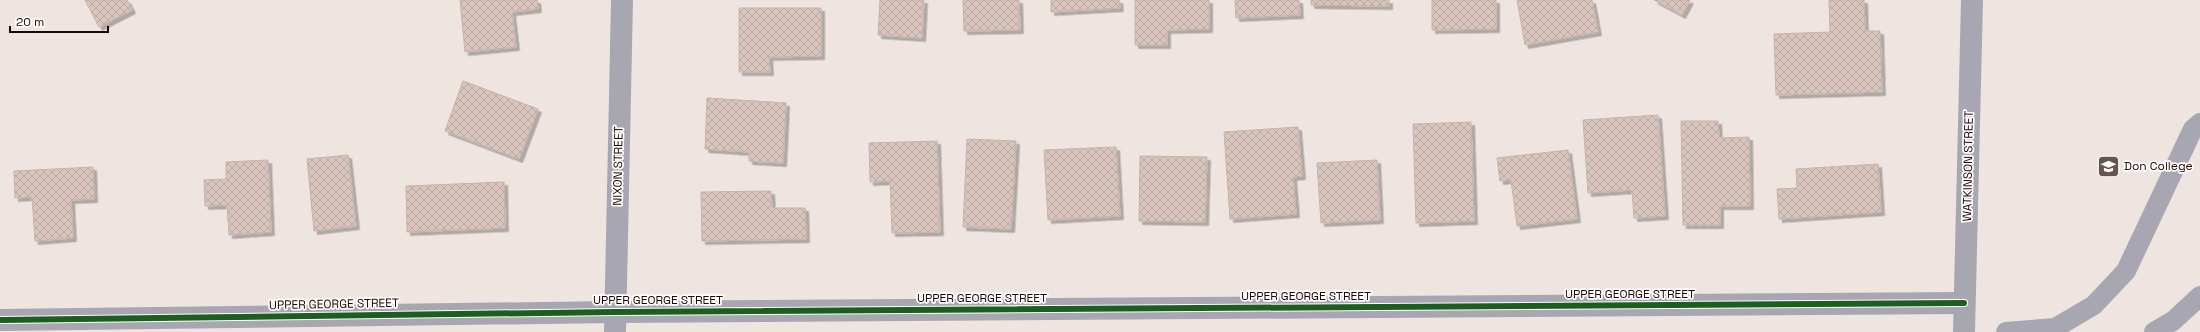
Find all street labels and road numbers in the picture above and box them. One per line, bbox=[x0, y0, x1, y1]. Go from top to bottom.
street label: WATKINSON STREET bbox=[1959, 110, 1977, 222]
street label: NIXON STREET bbox=[609, 126, 627, 206]
street label: UPPER GEORGE STREET bbox=[1565, 286, 1695, 302]
street label: UPPER GEORGE STREET bbox=[1241, 288, 1371, 304]
street label: UPPER GEORGE STREET bbox=[917, 290, 1047, 306]
street label: UPPER GEORGE STREET bbox=[593, 292, 723, 308]
street label: UPPER GEORGE STREET bbox=[269, 295, 399, 313]

